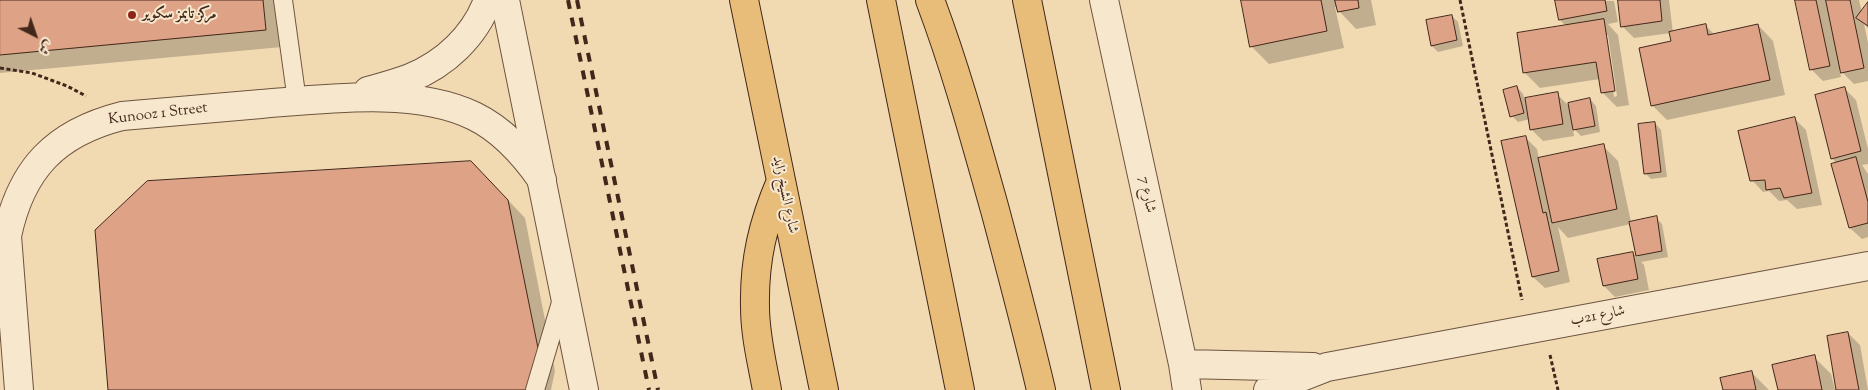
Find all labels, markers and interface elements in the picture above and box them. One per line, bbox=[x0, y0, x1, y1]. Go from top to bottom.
place label: مركز تايمز سكوير bbox=[142, 6, 216, 24]
marker: مركز تايمز سكوير bbox=[126, 9, 138, 21]
north arrow bbox=[10, 10, 60, 60]
text: ش bbox=[33, 34, 57, 58]
street label: Kunooz 1 Street bbox=[107, 100, 209, 130]
street label: شارع الشيخ زايد bbox=[767, 154, 801, 236]
street label: شارع 7 bbox=[1133, 175, 1159, 215]
street label: شارع 21ب bbox=[1569, 303, 1627, 331]

